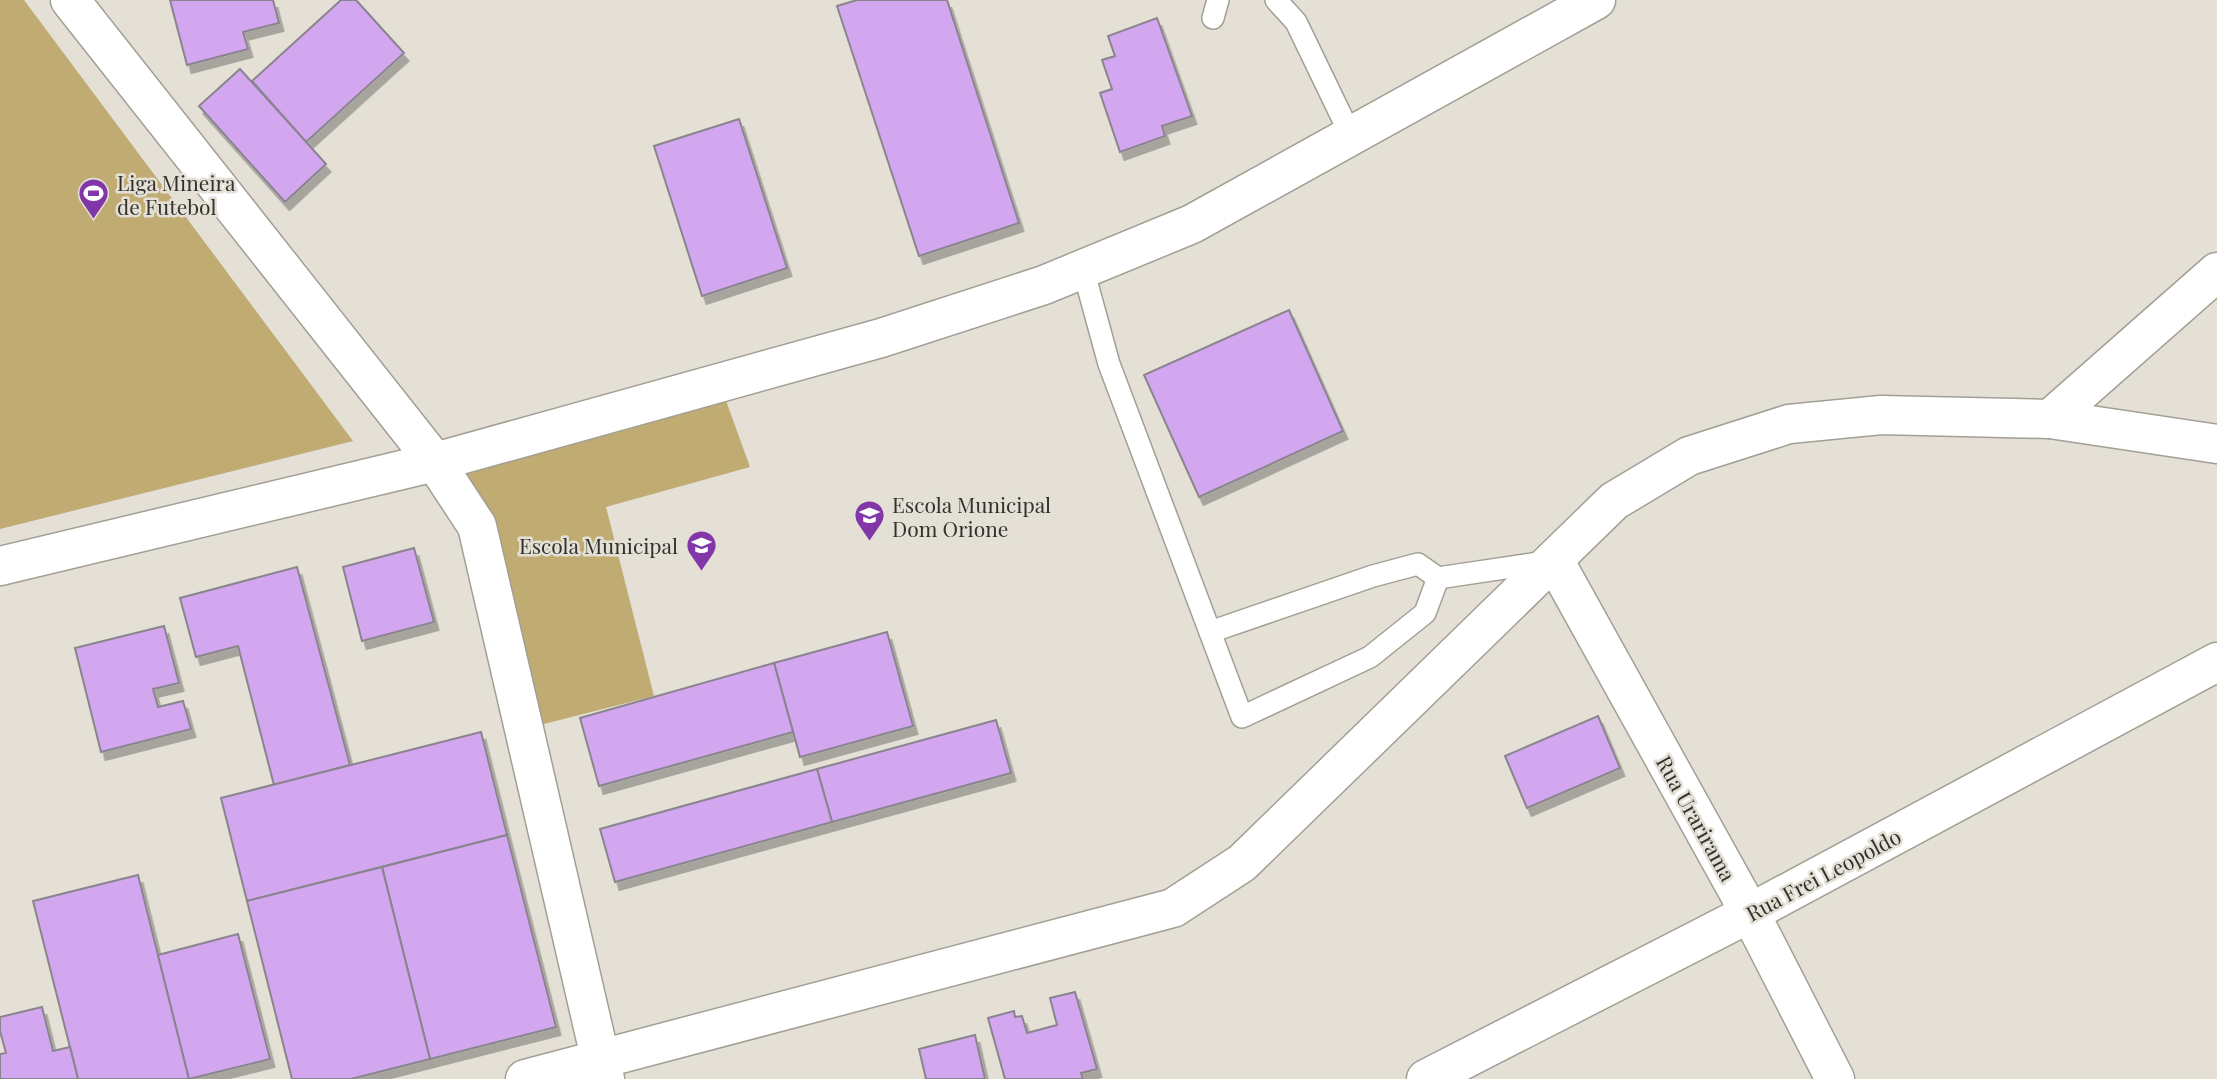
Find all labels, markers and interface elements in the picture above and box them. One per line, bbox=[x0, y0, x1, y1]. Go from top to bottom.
place label: Liga Mineira de Futebol bbox=[117, 168, 236, 220]
sports icon: Liga Mineira de Futebol bbox=[77, 177, 111, 221]
place label: Escola Municipal Dom Orione bbox=[892, 490, 1051, 542]
school or university icon: Escola Municipal Dom Orione bbox=[852, 499, 886, 543]
school or university icon: Escola Municipal bbox=[684, 528, 718, 572]
place label: Escola Municipal bbox=[519, 531, 678, 559]
street label: Rua Urarirama bbox=[1651, 750, 1743, 886]
street label: Rua Frei Leopoldo bbox=[1741, 821, 1905, 927]

